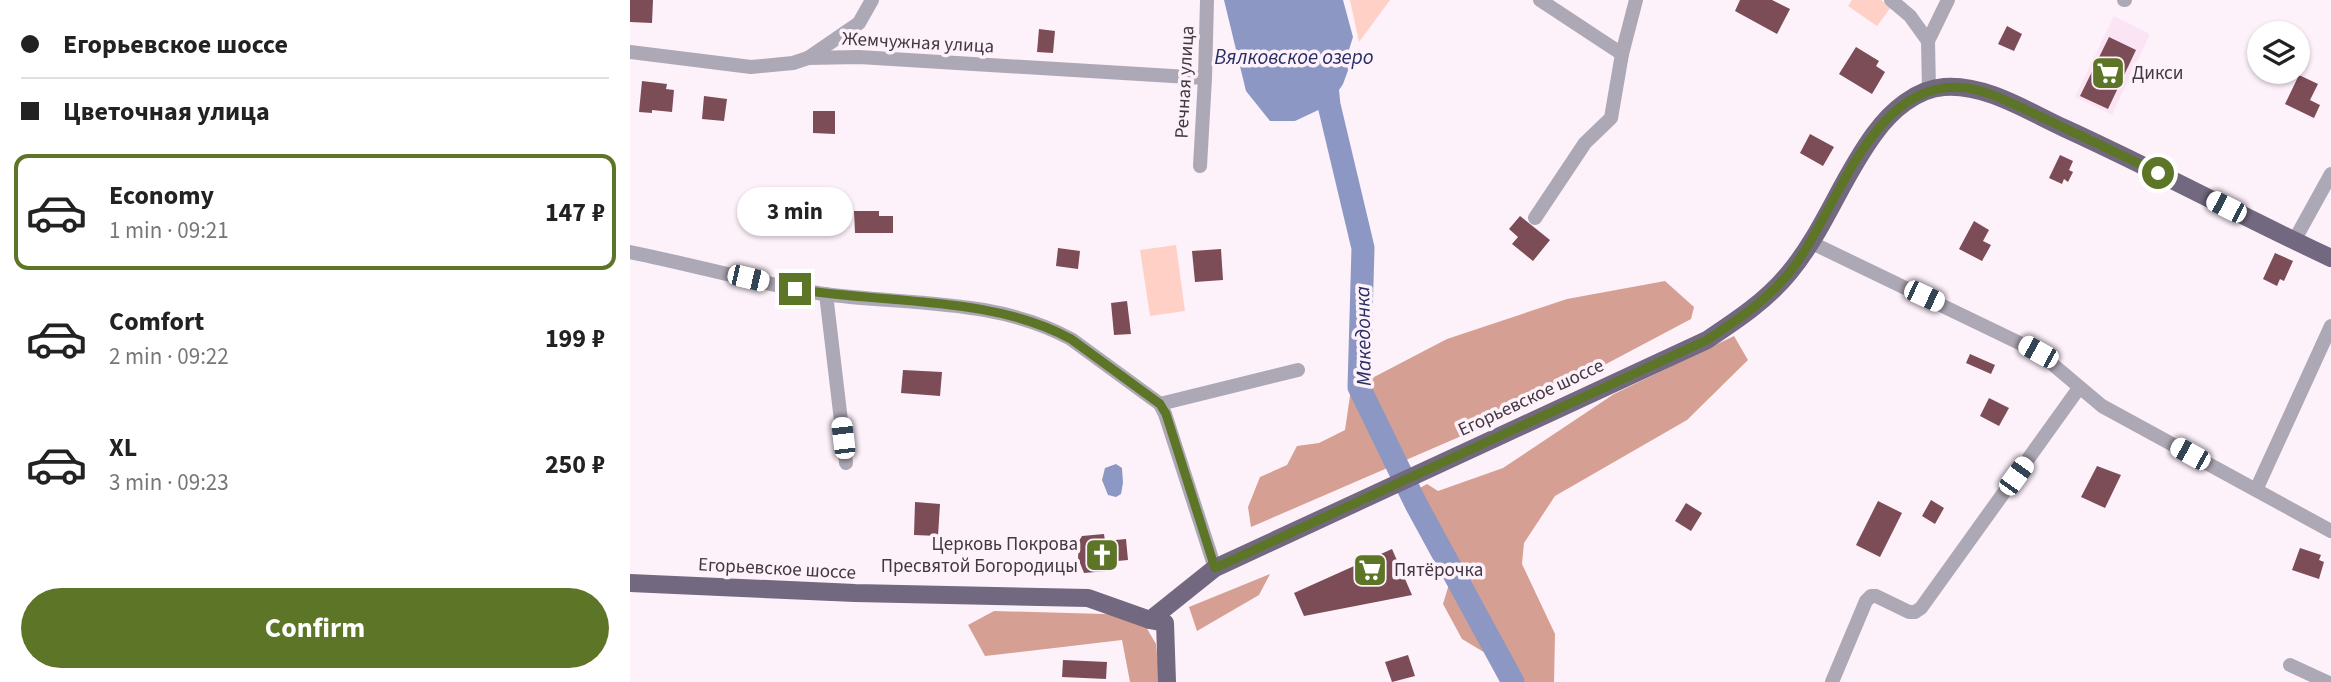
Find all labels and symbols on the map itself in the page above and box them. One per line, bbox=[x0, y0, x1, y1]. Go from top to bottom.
street label: Речная улица bbox=[1169, 25, 1201, 139]
street label: Жемчужная улица bbox=[841, 26, 995, 60]
water label: Вялковское озеро bbox=[1214, 42, 1374, 72]
supermarket icon: Дикси bbox=[2089, 54, 2127, 92]
place label: Дикси bbox=[2132, 60, 2183, 87]
route start bbox=[2142, 157, 2174, 189]
callout: 3 min bbox=[737, 188, 853, 236]
car bbox=[2203, 188, 2250, 226]
car bbox=[726, 263, 771, 293]
route end bbox=[779, 273, 811, 305]
car bbox=[1901, 278, 1948, 314]
water label: Македонка bbox=[1347, 286, 1379, 386]
car bbox=[2015, 333, 2062, 371]
street label: Егорьевское шоссе bbox=[1454, 352, 1608, 444]
car bbox=[831, 416, 856, 460]
car bbox=[2167, 435, 2214, 473]
car bbox=[1996, 453, 2037, 499]
place label: Церковь Покрова Пресвятой Богородицы bbox=[881, 531, 1078, 580]
church icon: Церковь Покрова Пресвятой Богородицы bbox=[1083, 536, 1121, 574]
street label: Егорьевское шоссе bbox=[697, 551, 857, 587]
supermarket icon: Пятёрочка bbox=[1351, 551, 1389, 589]
place label: Пятёрочка bbox=[1394, 557, 1483, 584]

